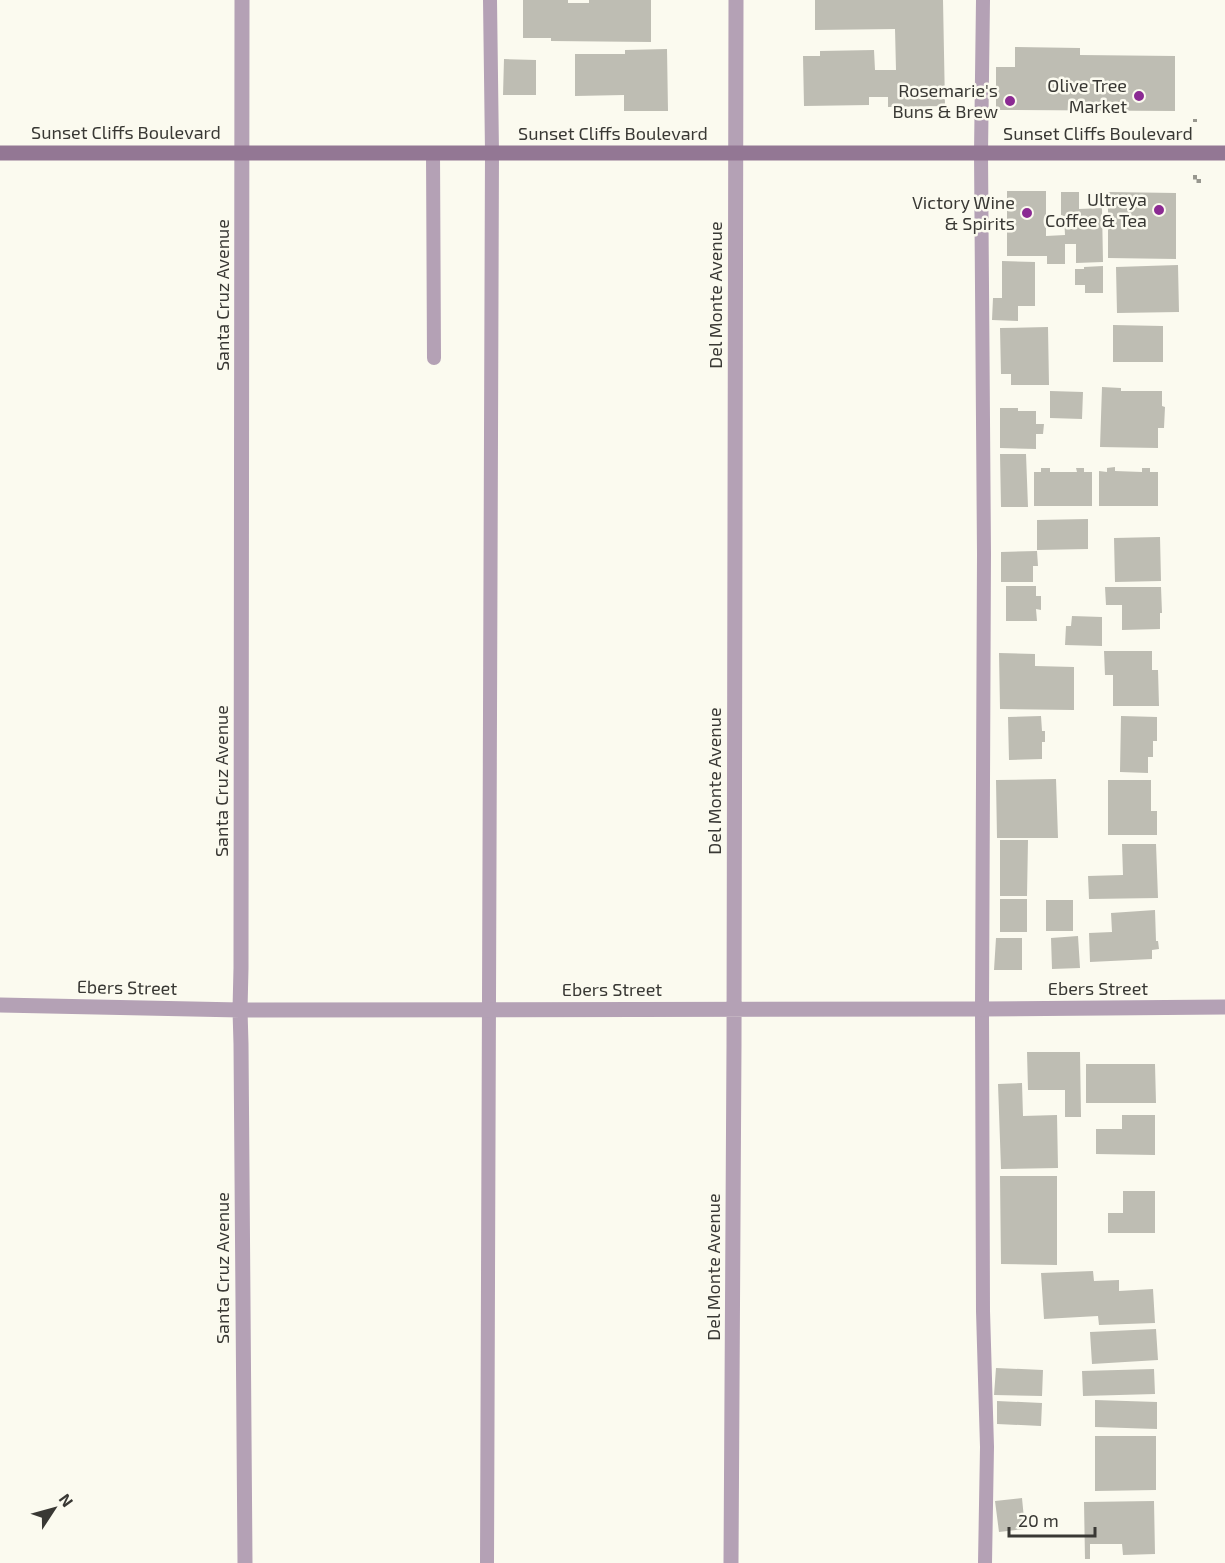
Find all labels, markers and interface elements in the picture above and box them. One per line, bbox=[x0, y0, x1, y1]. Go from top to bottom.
place label: Olive Tree Market bbox=[1047, 74, 1127, 117]
place label: Rosemarie's Buns & Brew bbox=[892, 79, 998, 122]
marker: Olive Tree Market bbox=[1132, 89, 1146, 103]
marker: Rosemarie's Buns & Brew bbox=[1003, 94, 1017, 108]
street label: Sunset Cliffs Boulevard bbox=[31, 121, 221, 143]
street label: Sunset Cliffs Boulevard bbox=[518, 122, 708, 144]
street label: Sunset Cliffs Boulevard bbox=[1003, 122, 1193, 144]
place label: Ultreya Coffee & Tea bbox=[1045, 188, 1147, 231]
place label: Victory Wine & Spirits bbox=[912, 191, 1015, 234]
marker: Ultreya Coffee & Tea bbox=[1152, 203, 1166, 217]
marker: Victory Wine & Spirits bbox=[1020, 206, 1034, 220]
street label: Santa Cruz Avenue bbox=[211, 219, 233, 371]
street label: Del Monte Avenue bbox=[704, 221, 726, 369]
street label: Santa Cruz Avenue bbox=[210, 705, 232, 857]
street label: Del Monte Avenue bbox=[703, 707, 725, 855]
street label: Ebers Street bbox=[77, 975, 178, 999]
street label: Ebers Street bbox=[1048, 977, 1148, 999]
street label: Ebers Street bbox=[562, 978, 662, 1000]
street label: Santa Cruz Avenue bbox=[211, 1192, 233, 1344]
street label: Del Monte Avenue bbox=[702, 1193, 724, 1341]
north arrow bbox=[24, 1479, 84, 1539]
text: N bbox=[55, 1490, 78, 1510]
scale bar bbox=[1009, 1500, 1094, 1538]
text: 20 m bbox=[1018, 1509, 1059, 1531]

